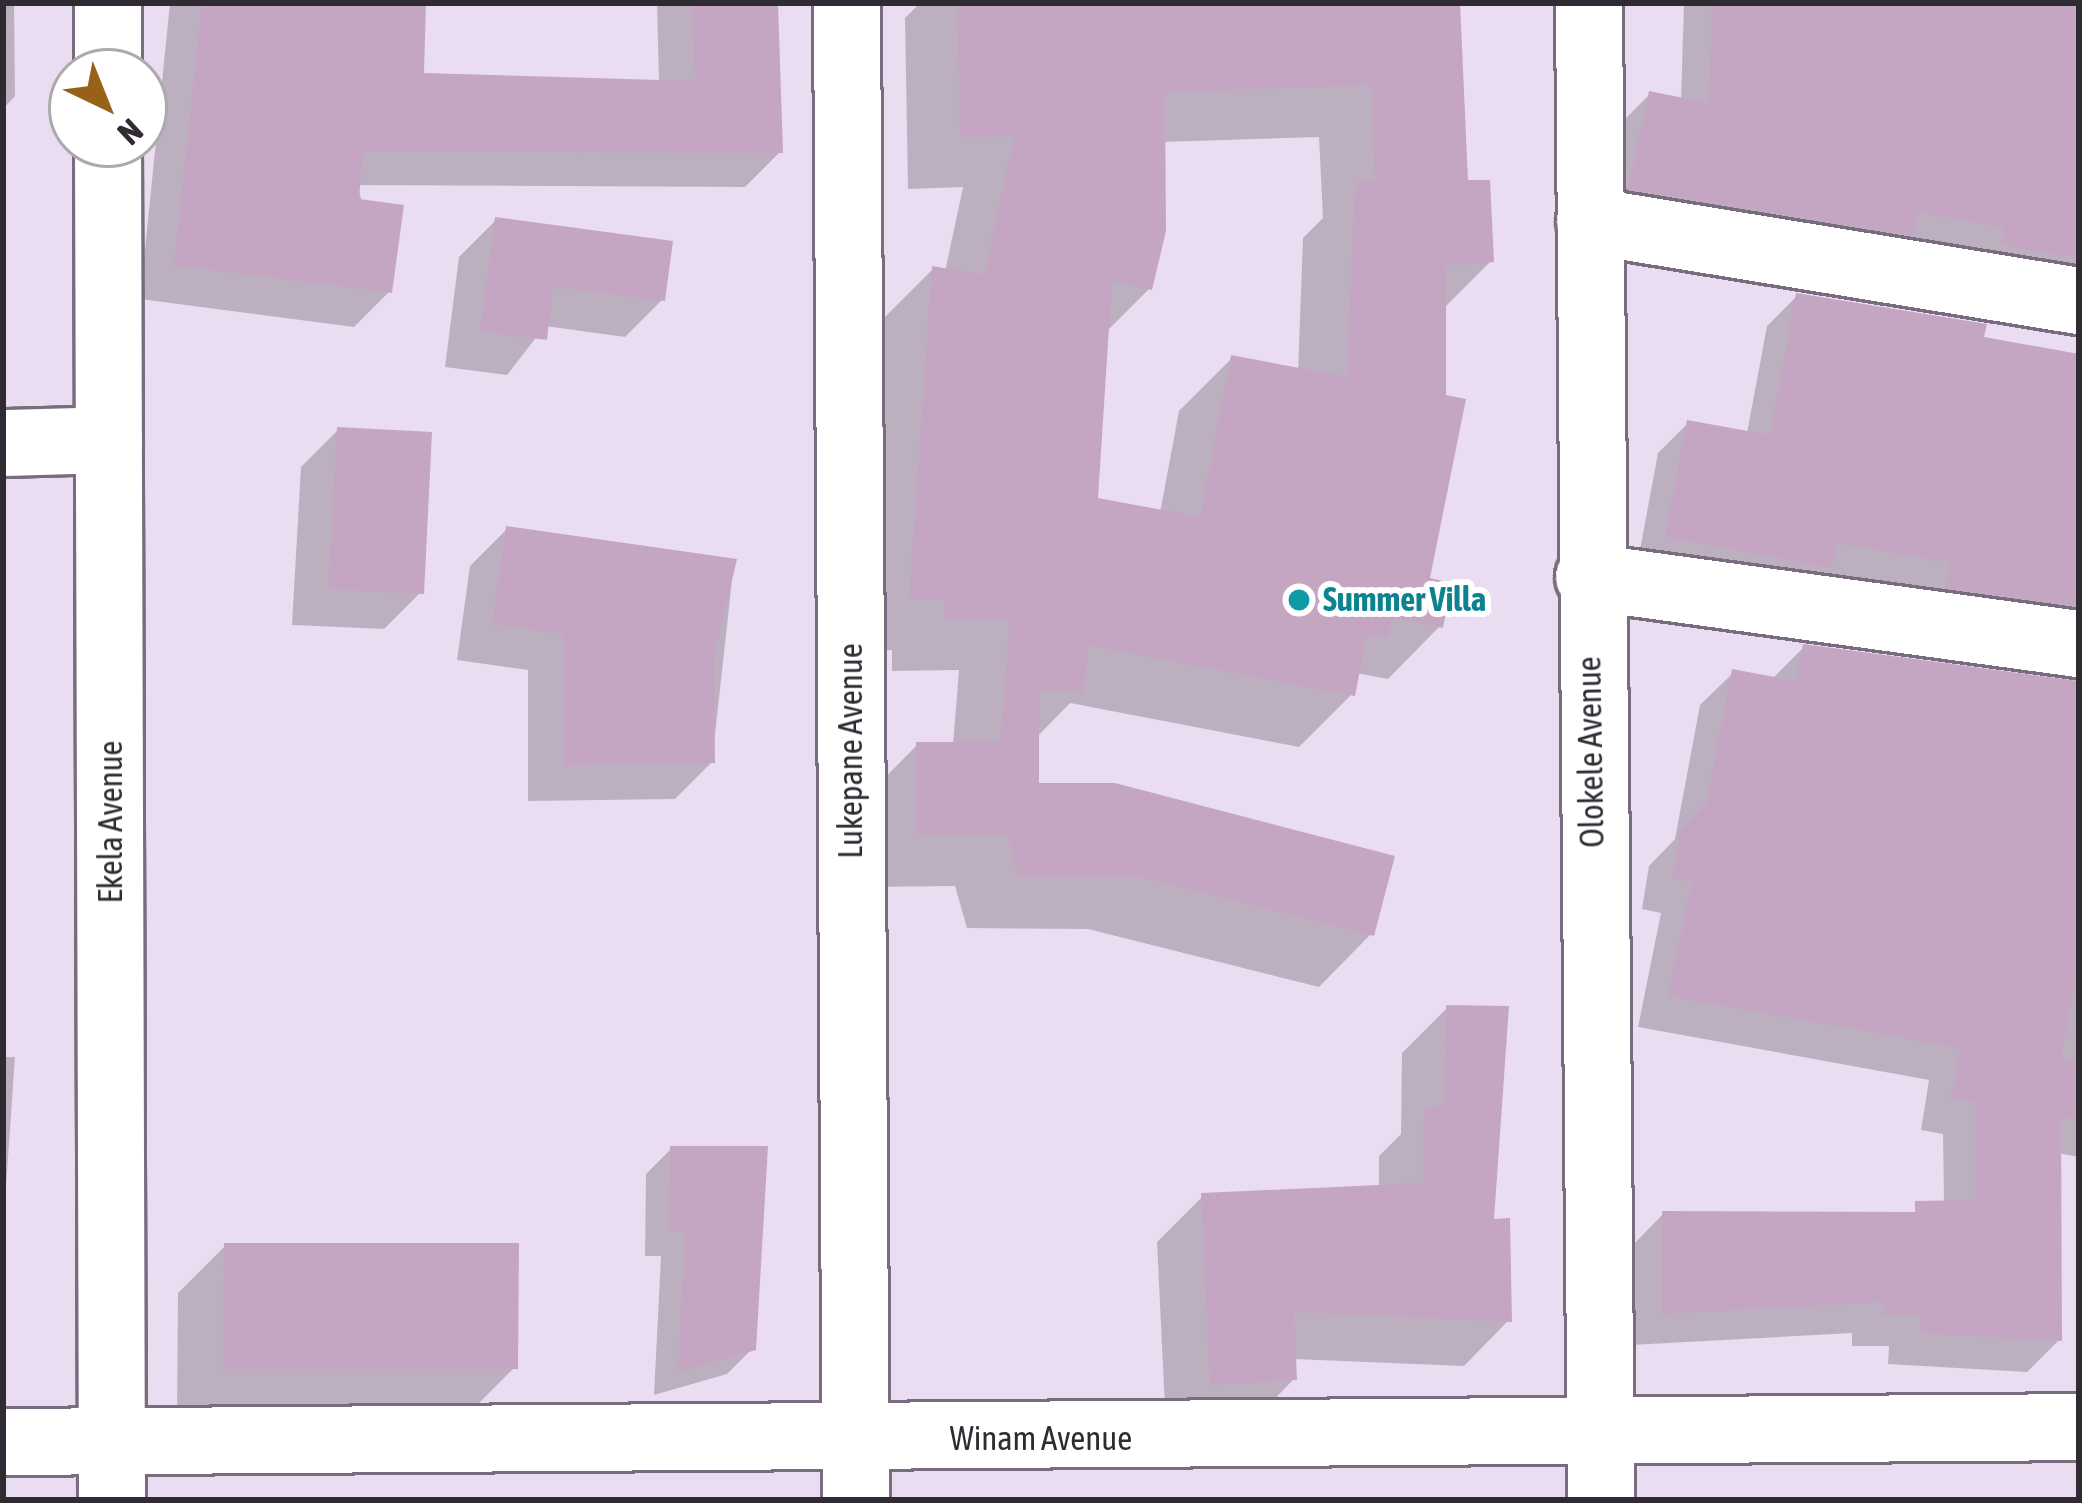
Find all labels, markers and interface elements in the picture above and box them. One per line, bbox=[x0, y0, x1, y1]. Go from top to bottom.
north arrow bbox=[48, 48, 168, 168]
text: N bbox=[110, 112, 151, 153]
place label: Summer Villa bbox=[1323, 580, 1486, 620]
marker: Summer Villa bbox=[1286, 587, 1312, 613]
street label: Lukepane Avenue bbox=[831, 643, 871, 859]
street label: Olokele Avenue bbox=[1570, 656, 1612, 848]
street label: Ekela Avenue bbox=[91, 741, 131, 903]
street label: Winam Avenue bbox=[950, 1419, 1132, 1459]

